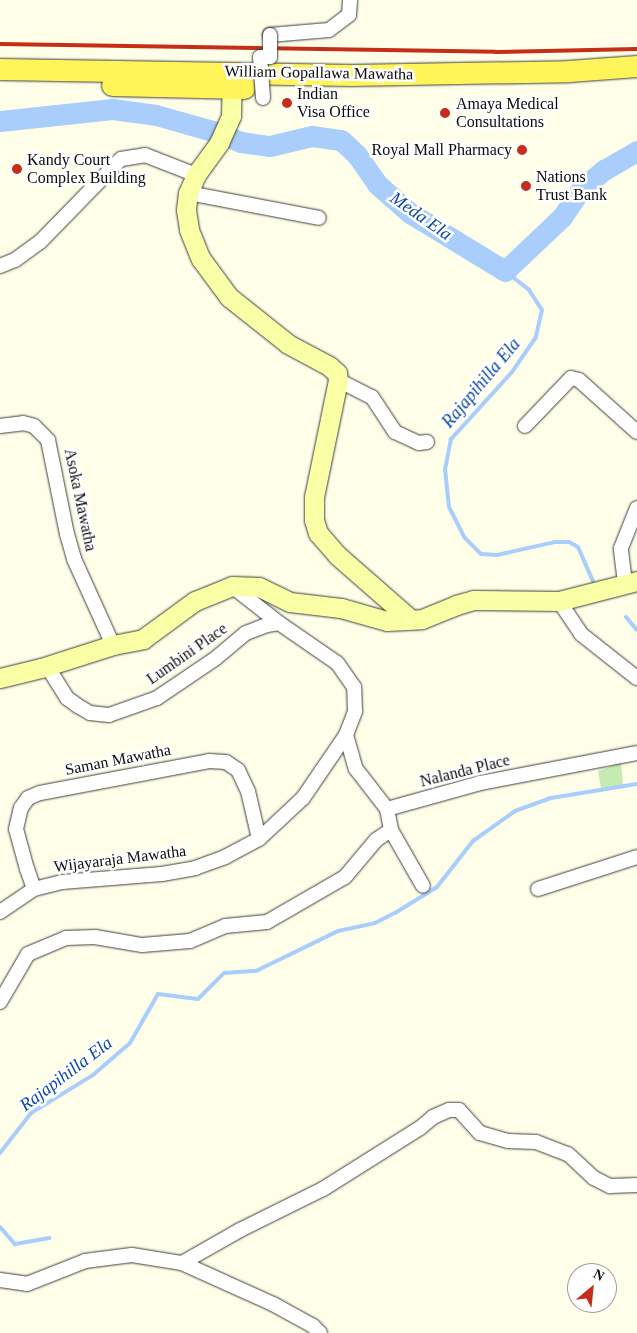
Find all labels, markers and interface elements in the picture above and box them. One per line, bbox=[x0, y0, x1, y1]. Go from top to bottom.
street label: William Gopallawa Mawatha bbox=[225, 62, 413, 84]
place label: Indian Visa Office bbox=[297, 84, 370, 122]
place label: Amaya Medical Consultations bbox=[456, 94, 559, 132]
marker: Indian Visa Office bbox=[281, 97, 293, 109]
marker: Amaya Medical Consultations bbox=[438, 106, 452, 120]
place label: Royal Mall Pharmacy bbox=[372, 140, 512, 160]
marker: Royal Mall Pharmacy bbox=[516, 144, 528, 156]
place label: Kandy Court Complex Building bbox=[27, 150, 146, 188]
marker: Kandy Court Complex Building bbox=[11, 163, 23, 175]
place label: Nations Trust Bank bbox=[536, 167, 607, 205]
marker: Nations Trust Bank bbox=[520, 180, 532, 192]
water label: Meda Ela bbox=[386, 187, 456, 245]
water label: Rajapihilla Ela bbox=[437, 334, 525, 432]
street label: Asoka Mawatha bbox=[60, 447, 100, 553]
street label: Lumbini Place bbox=[143, 619, 231, 689]
street label: Saman Mawatha bbox=[64, 740, 172, 780]
street label: Nalanda Place bbox=[418, 751, 512, 791]
street label: Wijayaraja Mawatha bbox=[53, 841, 187, 877]
water label: Rajapihilla Ela bbox=[15, 1032, 117, 1116]
north arrow bbox=[567, 1263, 617, 1313]
text: N bbox=[591, 1266, 607, 1284]

